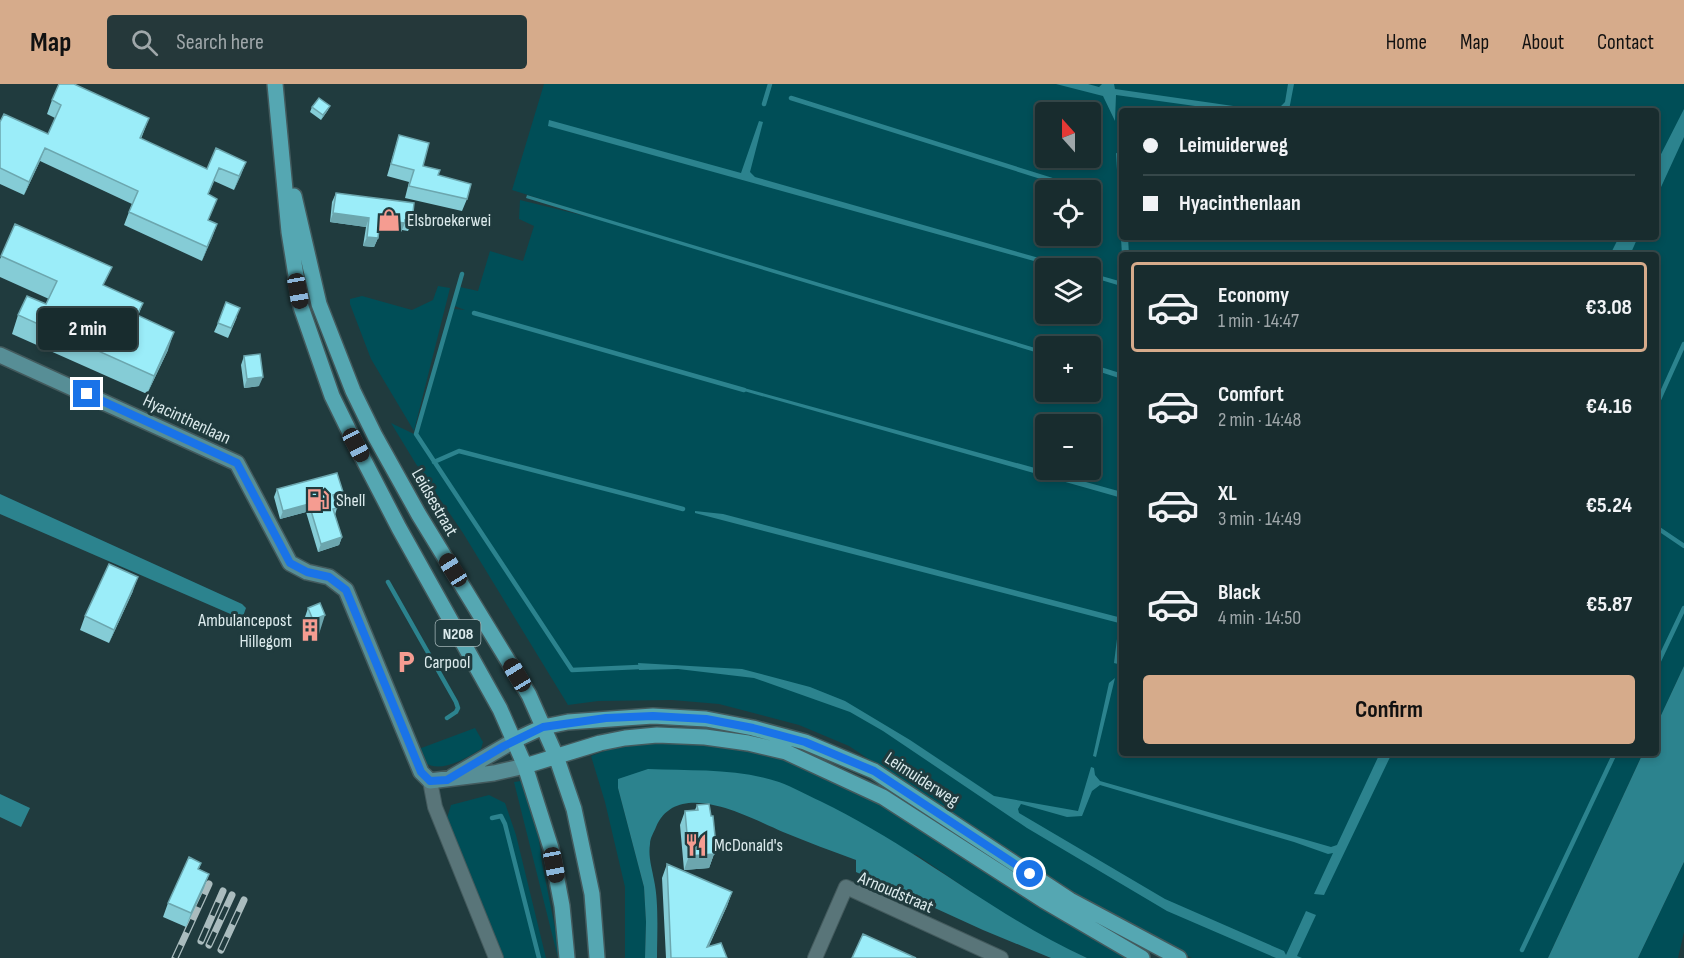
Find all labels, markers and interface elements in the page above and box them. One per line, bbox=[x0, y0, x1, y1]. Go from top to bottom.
search box bbox=[107, 15, 527, 69]
text: Map bbox=[30, 26, 71, 59]
icon: search bbox=[128, 26, 161, 59]
text: Search here bbox=[176, 29, 264, 56]
text: Home bbox=[1386, 30, 1427, 55]
text: Map bbox=[1460, 30, 1489, 55]
text: About bbox=[1522, 30, 1564, 55]
text: Contact bbox=[1597, 30, 1654, 55]
north arrow bbox=[1035, 102, 1101, 168]
map controls bbox=[1035, 102, 1101, 480]
text: Leimuiderweg bbox=[1179, 132, 1288, 159]
button: locate bbox=[1035, 180, 1101, 246]
text: Hyacinthenlaan bbox=[1179, 190, 1301, 217]
shop icon: Elsbroekerwei bbox=[376, 207, 402, 233]
place label: Elsbroekerwei bbox=[407, 210, 491, 231]
button: layers bbox=[1035, 258, 1101, 324]
car bbox=[286, 272, 310, 310]
icon: car bbox=[1146, 280, 1200, 334]
text: Economy bbox=[1218, 282, 1289, 309]
text: €3.08 bbox=[1585, 294, 1632, 321]
callout: 2 min bbox=[38, 307, 136, 349]
text: 1 min · 14:47 bbox=[1218, 309, 1299, 333]
text: 2 min bbox=[68, 317, 107, 341]
button: + bbox=[1035, 336, 1101, 402]
icon: car bbox=[1146, 379, 1200, 433]
route end bbox=[73, 380, 100, 407]
text: Comfort bbox=[1218, 381, 1284, 408]
street label: Hyacinthenlaan bbox=[140, 390, 234, 449]
text: €4.16 bbox=[1586, 393, 1632, 420]
text: 2 min · 14:48 bbox=[1218, 408, 1301, 432]
button: − bbox=[1035, 414, 1101, 480]
car bbox=[340, 425, 372, 465]
street label: Leidsestraat bbox=[407, 465, 463, 540]
icon: car bbox=[1146, 478, 1200, 532]
text: XL bbox=[1218, 480, 1237, 507]
fuel station icon: Shell bbox=[305, 487, 331, 513]
place label: Shell bbox=[336, 490, 365, 511]
text: €5.24 bbox=[1586, 492, 1632, 519]
text: 3 min · 14:49 bbox=[1218, 507, 1301, 531]
car bbox=[436, 550, 470, 590]
icon: car bbox=[1146, 577, 1200, 631]
text: Black bbox=[1218, 579, 1260, 606]
text: €5.87 bbox=[1586, 591, 1632, 618]
text: 4 min · 14:50 bbox=[1218, 606, 1301, 630]
place label: Ambulancepost Hillegom bbox=[197, 610, 292, 652]
building icon: Ambulancepost Hillegom bbox=[297, 617, 323, 643]
road number: N208 bbox=[436, 620, 480, 646]
parking icon: Carpool bbox=[393, 649, 419, 675]
place label: Carpool bbox=[424, 652, 470, 673]
car bbox=[500, 655, 534, 695]
button: Confirm bbox=[1143, 675, 1635, 744]
street label: Leimuiderweg bbox=[881, 748, 963, 811]
restaurant icon: McDonald's bbox=[683, 832, 709, 858]
place label: McDonald's bbox=[714, 835, 783, 856]
car bbox=[542, 846, 566, 884]
route start bbox=[1016, 860, 1043, 887]
street label: Arnoudstraat bbox=[854, 867, 937, 918]

